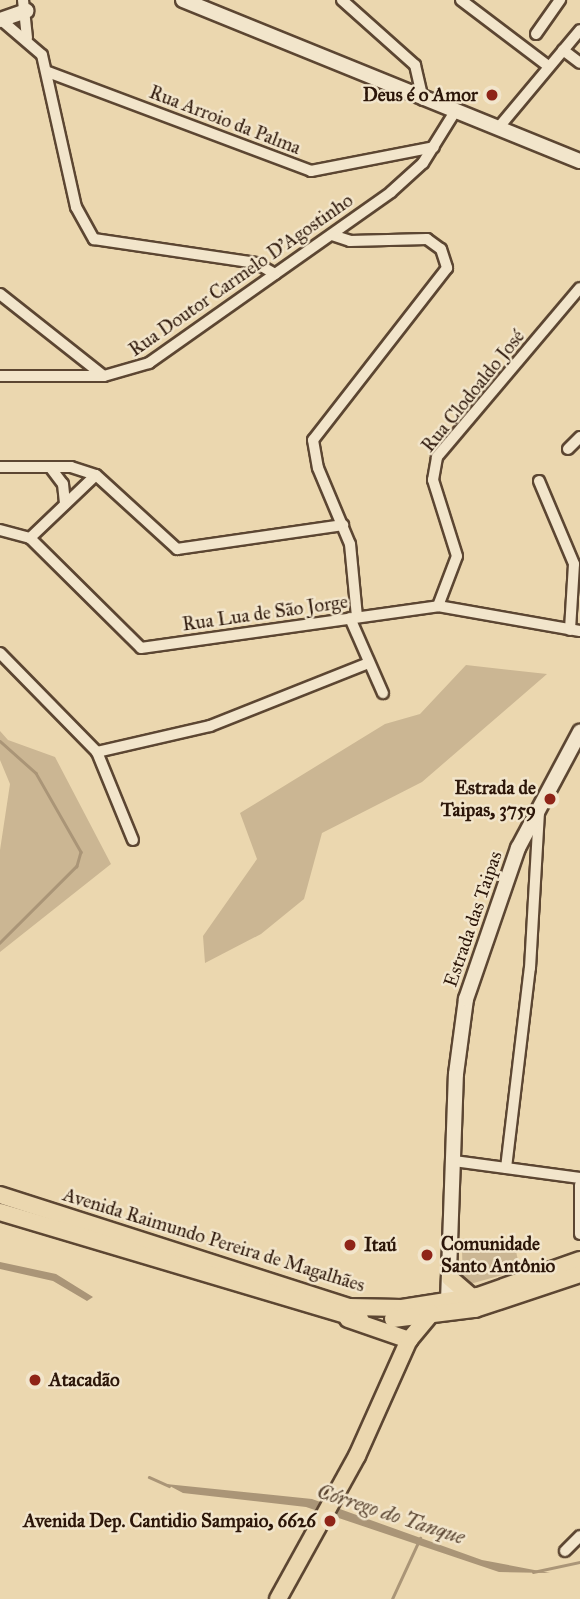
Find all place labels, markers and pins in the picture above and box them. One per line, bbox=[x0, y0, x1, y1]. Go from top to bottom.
place label: Deus é o Amor bbox=[363, 84, 478, 106]
marker: Deus é o Amor bbox=[484, 87, 500, 103]
place label: Estrada de Taipas, 3759 bbox=[441, 777, 536, 821]
marker: Estrada de Taipas, 3759 bbox=[542, 791, 558, 807]
place label: Comunidade Santo Antônio bbox=[441, 1233, 555, 1277]
place label: Itaú bbox=[364, 1234, 397, 1256]
marker: Itaú bbox=[342, 1237, 358, 1253]
marker: Comunidade Santo Antônio bbox=[419, 1247, 435, 1263]
place label: Atacadão bbox=[49, 1369, 120, 1391]
marker: Atacadão bbox=[27, 1372, 43, 1388]
place label: Avenida Dep. Cantidio Sampaio, 6626 bbox=[23, 1510, 316, 1532]
marker: Avenida Dep. Cantidio Sampaio, 6626 bbox=[322, 1513, 338, 1529]

